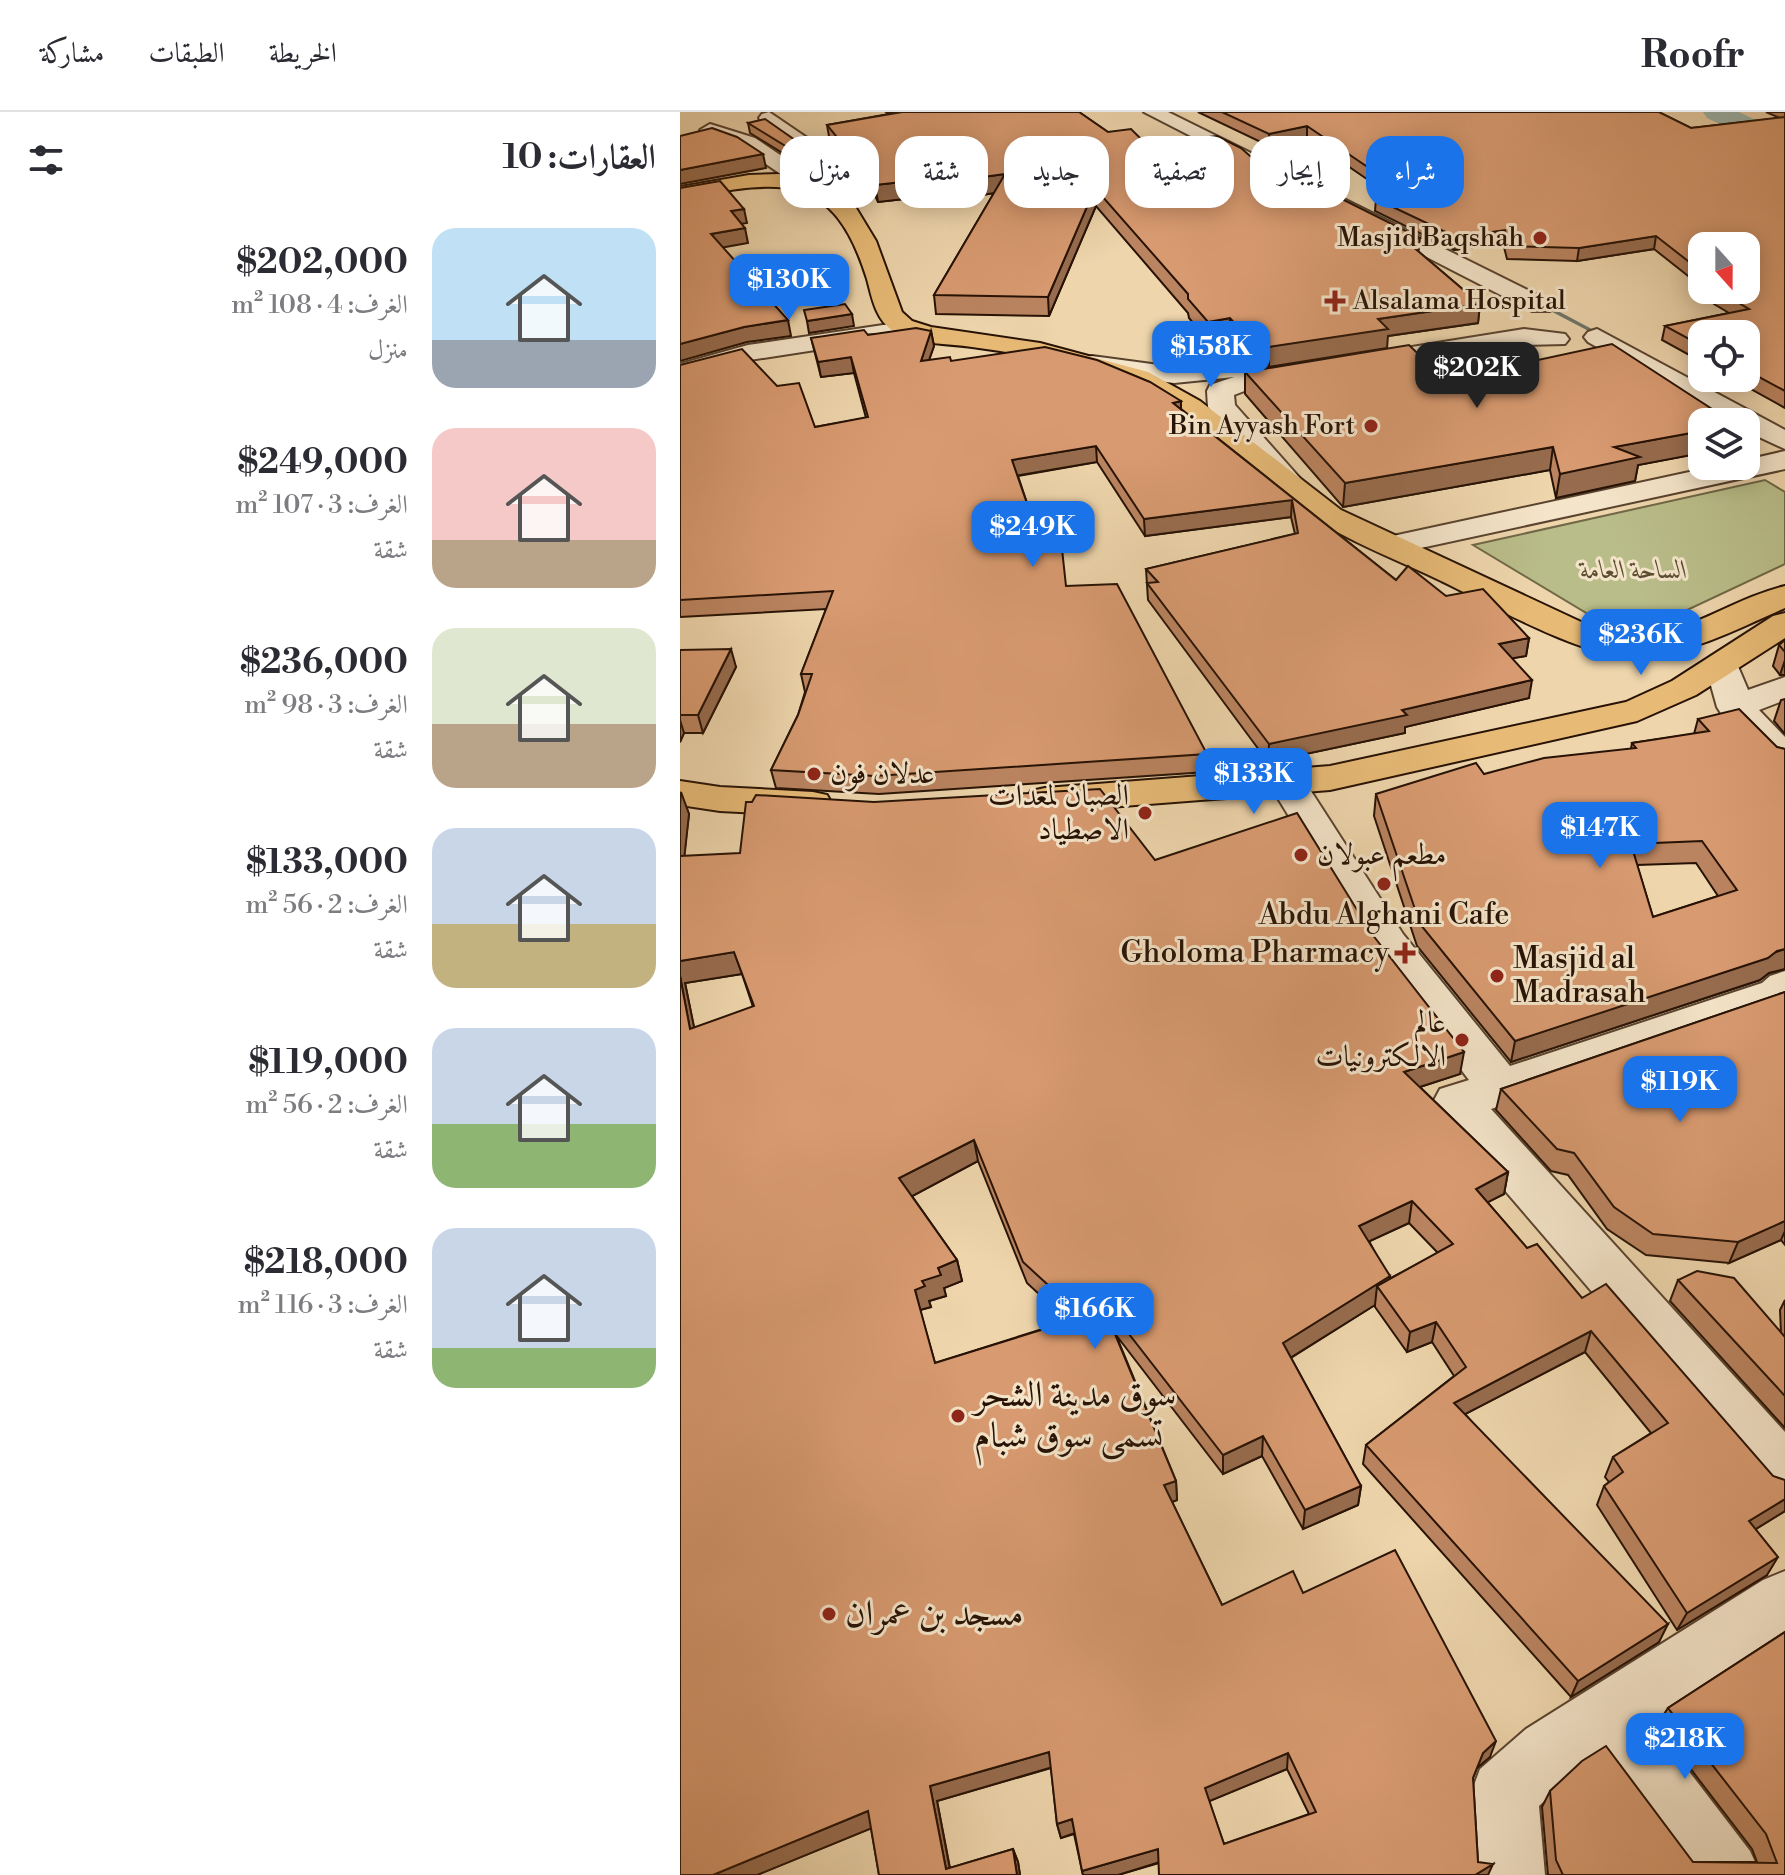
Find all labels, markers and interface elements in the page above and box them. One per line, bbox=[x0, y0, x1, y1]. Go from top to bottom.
text: Roofr bbox=[1641, 32, 1745, 79]
text: مشاركة bbox=[40, 36, 104, 71]
text: الطبقات bbox=[148, 36, 225, 71]
text: الخريطة bbox=[269, 36, 337, 71]
chip: منزل bbox=[780, 136, 879, 208]
chip: شقة bbox=[895, 136, 988, 208]
chip: جديد bbox=[1004, 136, 1109, 208]
chip: تصفية bbox=[1125, 136, 1234, 208]
chip: إيجار bbox=[1250, 136, 1350, 208]
chip: شراء bbox=[1366, 136, 1464, 208]
text: العقارات: 10 bbox=[502, 137, 656, 179]
icon: filters bbox=[24, 138, 68, 182]
place label: Masjid Baqshah bbox=[1337, 222, 1524, 254]
marker: Masjid Baqshah bbox=[1531, 229, 1549, 247]
north arrow bbox=[1688, 232, 1760, 304]
map controls bbox=[1688, 232, 1760, 480]
text: $202,000 bbox=[236, 242, 408, 284]
pin: $130K bbox=[733, 254, 845, 322]
icon: home bbox=[496, 260, 592, 356]
text: $130K bbox=[747, 264, 831, 296]
place label: Alsalama Hospital bbox=[1352, 285, 1566, 317]
text: الغرف: 4 · 108 m² bbox=[231, 289, 408, 321]
marker: Alsalama Hospital bbox=[1324, 290, 1346, 312]
button: locate bbox=[1688, 320, 1760, 392]
pin: $158K bbox=[1155, 321, 1267, 389]
text: $158K bbox=[1170, 331, 1252, 363]
text: منزل bbox=[368, 334, 408, 366]
pin: $202K bbox=[1421, 342, 1533, 410]
text: $202K bbox=[1433, 352, 1521, 384]
button: layers bbox=[1688, 408, 1760, 480]
place label: Bin Ayyash Fort bbox=[1168, 410, 1355, 442]
marker: Bin Ayyash Fort bbox=[1362, 417, 1380, 435]
text: $249,000 bbox=[237, 442, 408, 484]
icon: home bbox=[496, 460, 592, 556]
text: الغرف: 3 · 107 m² bbox=[236, 489, 408, 521]
pin: $249K bbox=[977, 501, 1089, 569]
text: $249K bbox=[990, 511, 1076, 543]
text: شقة bbox=[374, 534, 408, 566]
park label: الساحة العامة bbox=[1578, 554, 1688, 586]
pin: $236K bbox=[1585, 609, 1697, 677]
text: $236K bbox=[1599, 619, 1683, 651]
text: $236,000 bbox=[240, 642, 408, 684]
icon: home bbox=[496, 660, 592, 756]
text: الغرف: 3 · 98 m² bbox=[244, 689, 408, 721]
text: شقة bbox=[374, 734, 408, 766]
pin: $133K bbox=[1198, 748, 1310, 816]
place label: عدلان فون bbox=[830, 755, 935, 793]
text: $133K bbox=[1214, 758, 1294, 790]
marker: عدلان فون bbox=[805, 765, 823, 783]
place label: الصبان لمعدات الاصطياد bbox=[988, 777, 1129, 849]
pin: $147K bbox=[1544, 802, 1656, 870]
marker: الصبان لمعدات الاصطياد bbox=[1136, 804, 1154, 822]
text: $147K bbox=[1560, 812, 1640, 844]
place label: مطعم عبولان bbox=[1317, 836, 1446, 882]
text: $133,000 bbox=[246, 842, 408, 884]
marker: مطعم عبولان bbox=[1292, 846, 1310, 864]
icon: home bbox=[496, 860, 592, 956]
marker: Abdu Alghani Cafe bbox=[1375, 875, 1393, 893]
text: الغرف: 2 · 56 m² bbox=[245, 889, 408, 921]
place label: Abdu Alghani Cafe bbox=[1258, 896, 1509, 934]
text: شقة bbox=[374, 934, 408, 966]
place label: Gholoma Pharmacy bbox=[1120, 934, 1389, 972]
place label: Masjid al Madrasah bbox=[1513, 940, 1646, 1012]
marker: Gholoma Pharmacy bbox=[1396, 944, 1414, 962]
marker: Masjid al Madrasah bbox=[1488, 967, 1506, 985]
place label: عالم الالكترونيات bbox=[1315, 1004, 1446, 1076]
marker: عالم الالكترونيات bbox=[1453, 1031, 1471, 1049]
text: $119,000 bbox=[249, 1042, 408, 1084]
pin: $119K bbox=[1624, 1056, 1736, 1124]
icon: home bbox=[496, 1060, 592, 1156]
text: $119K bbox=[1641, 1066, 1719, 1098]
text: الغرف: 2 · 56 m² bbox=[245, 1089, 408, 1121]
text: شقة bbox=[374, 1134, 408, 1166]
text: $218,000 bbox=[244, 1242, 408, 1284]
icon: home bbox=[496, 1260, 592, 1356]
pin: $166K bbox=[1039, 1283, 1151, 1351]
text: الغرف: 3 · 116 m² bbox=[238, 1289, 408, 1321]
text: $166K bbox=[1055, 1293, 1135, 1325]
text: شقة bbox=[374, 1334, 408, 1366]
place label: سوق مدينة الشحر تسمى سوق شبام bbox=[970, 1373, 1177, 1466]
marker: سوق مدينة الشحر تسمى سوق شبام bbox=[949, 1407, 967, 1425]
place label: مسجد بن عمران bbox=[845, 1592, 1024, 1637]
marker: مسجد بن عمران bbox=[820, 1605, 838, 1623]
pin: $218K bbox=[1629, 1713, 1741, 1781]
text: $218K bbox=[1644, 1723, 1726, 1755]

